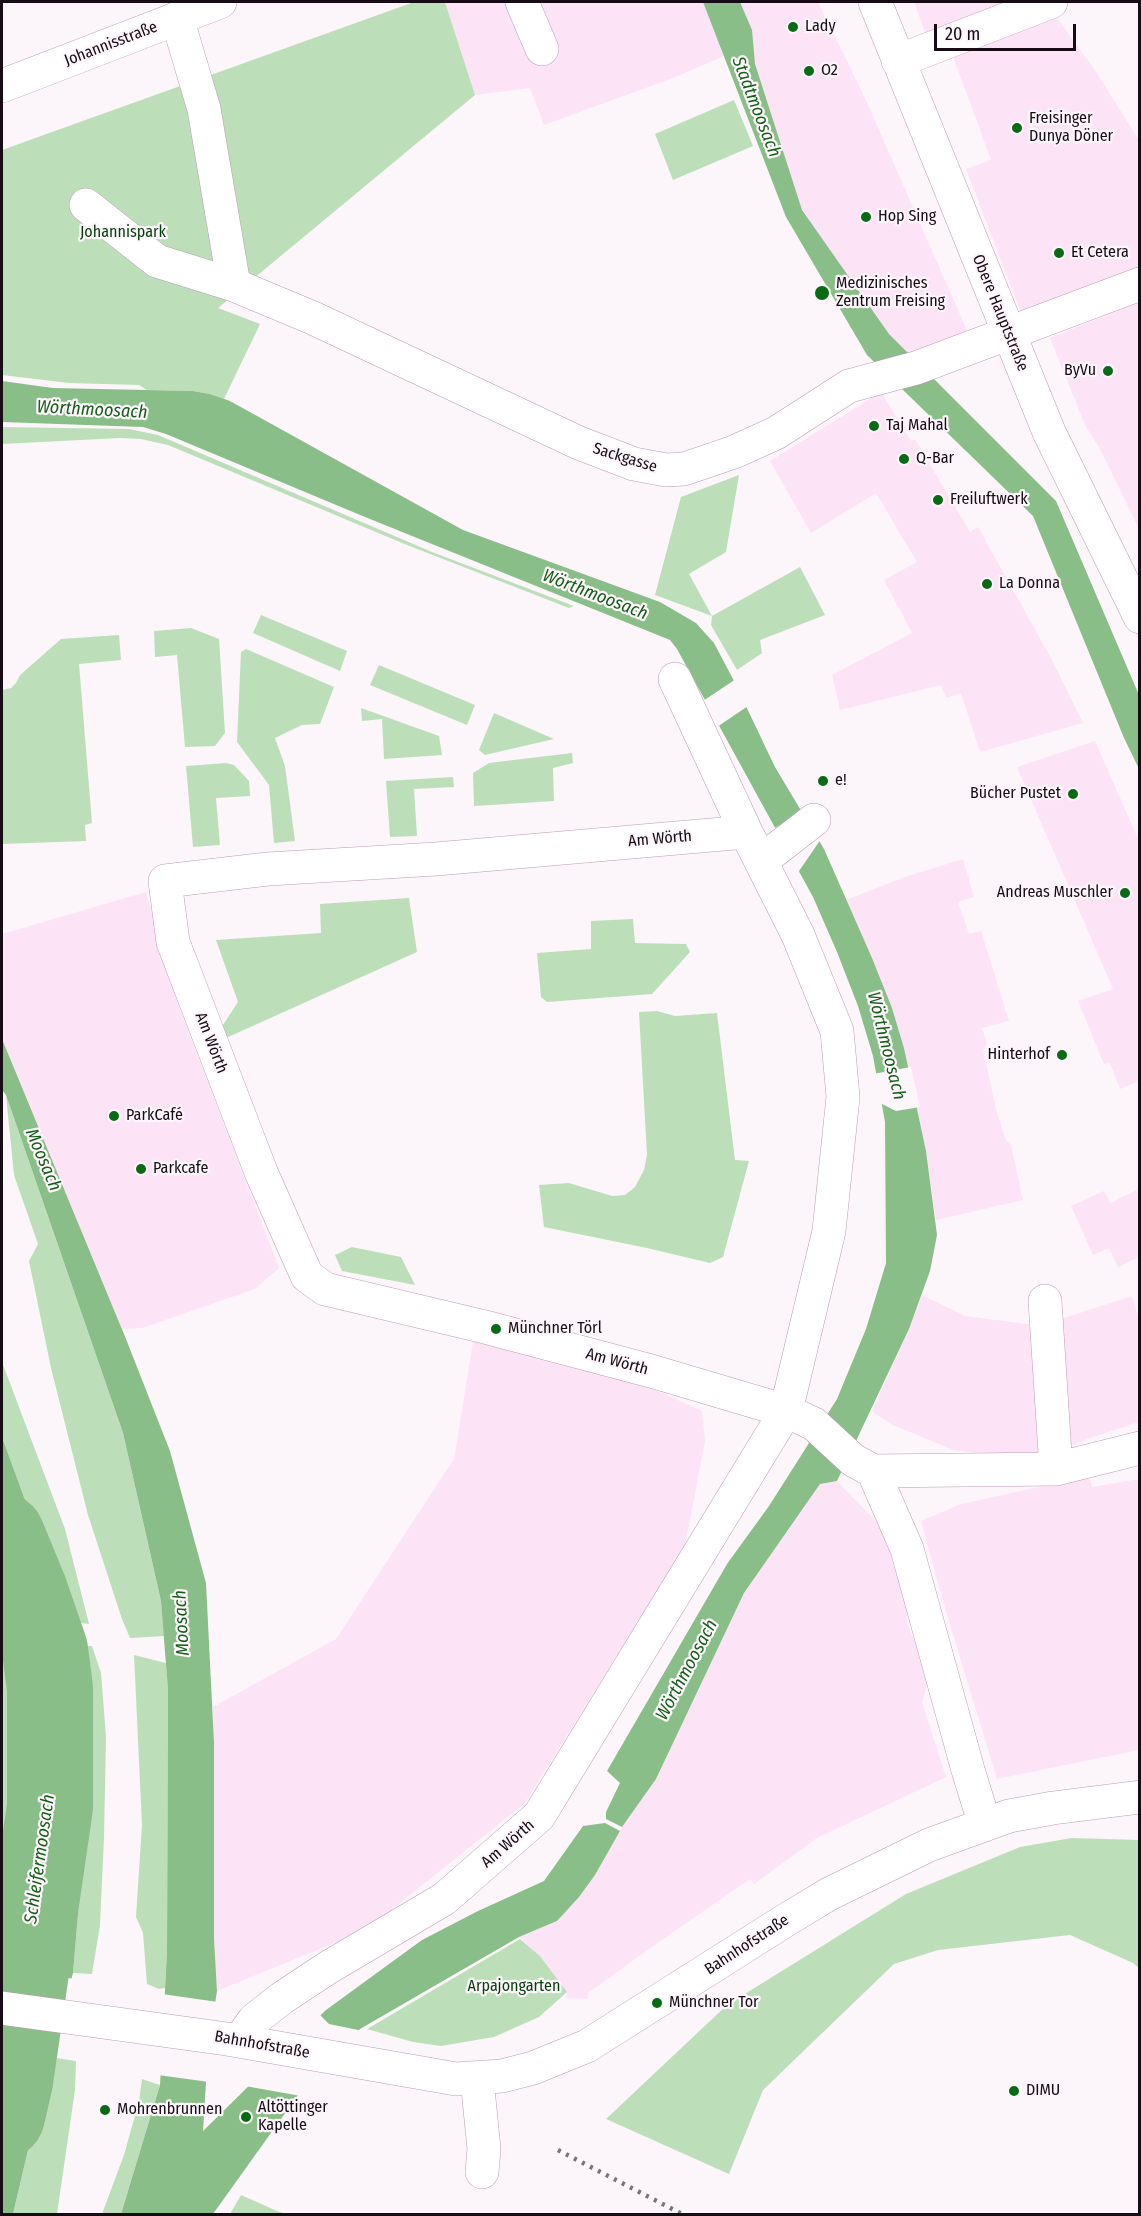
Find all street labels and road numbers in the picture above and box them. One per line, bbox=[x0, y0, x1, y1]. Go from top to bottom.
street label: Johannisstraße bbox=[62, 17, 160, 71]
street label: Obere Hauptstraße bbox=[968, 252, 1032, 374]
street label: Sackgasse bbox=[590, 439, 660, 477]
street label: Am Wörth bbox=[627, 827, 693, 851]
street label: Am Wörth bbox=[191, 1010, 231, 1076]
street label: Am Wörth bbox=[584, 1344, 650, 1380]
street label: Am Wörth bbox=[478, 1816, 538, 1872]
street label: Bahnhofstraße bbox=[701, 1911, 793, 1979]
street label: Bahnhofstraße bbox=[213, 2027, 311, 2063]

